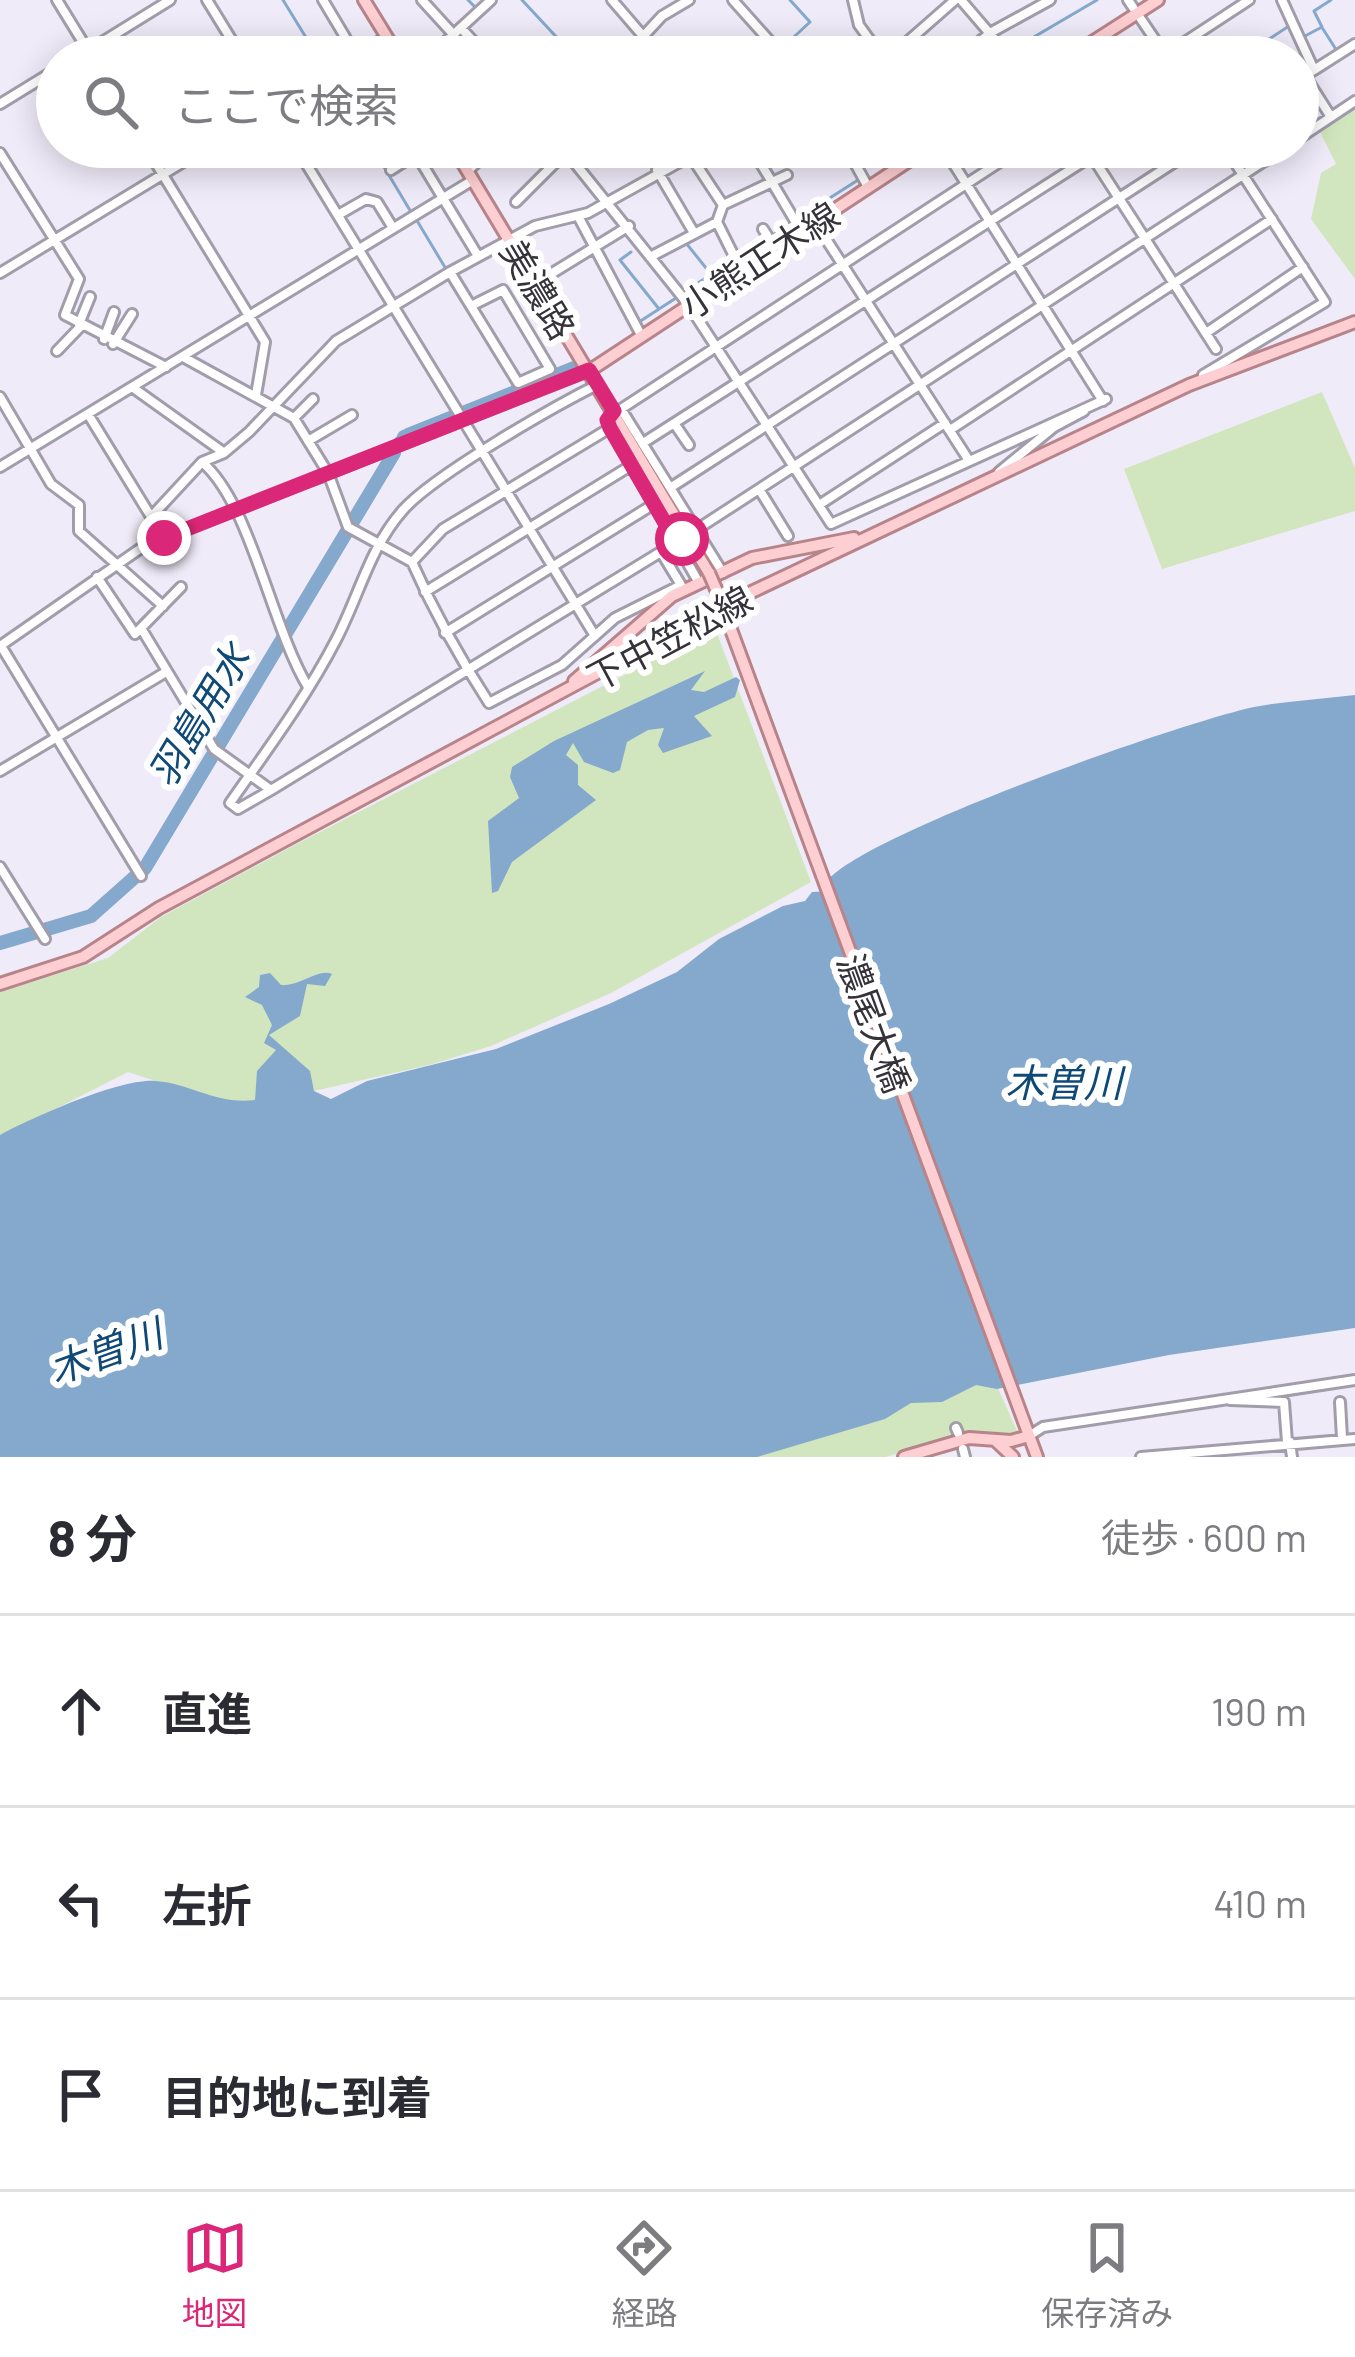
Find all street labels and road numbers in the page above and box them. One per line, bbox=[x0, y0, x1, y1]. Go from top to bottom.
street label: 小熊正木線 bbox=[672, 192, 846, 326]
street label: 美濃路 bbox=[493, 232, 585, 346]
street label: 下中笠松線 bbox=[579, 576, 759, 698]
street label: 濃尾大橋 bbox=[830, 948, 920, 1098]

